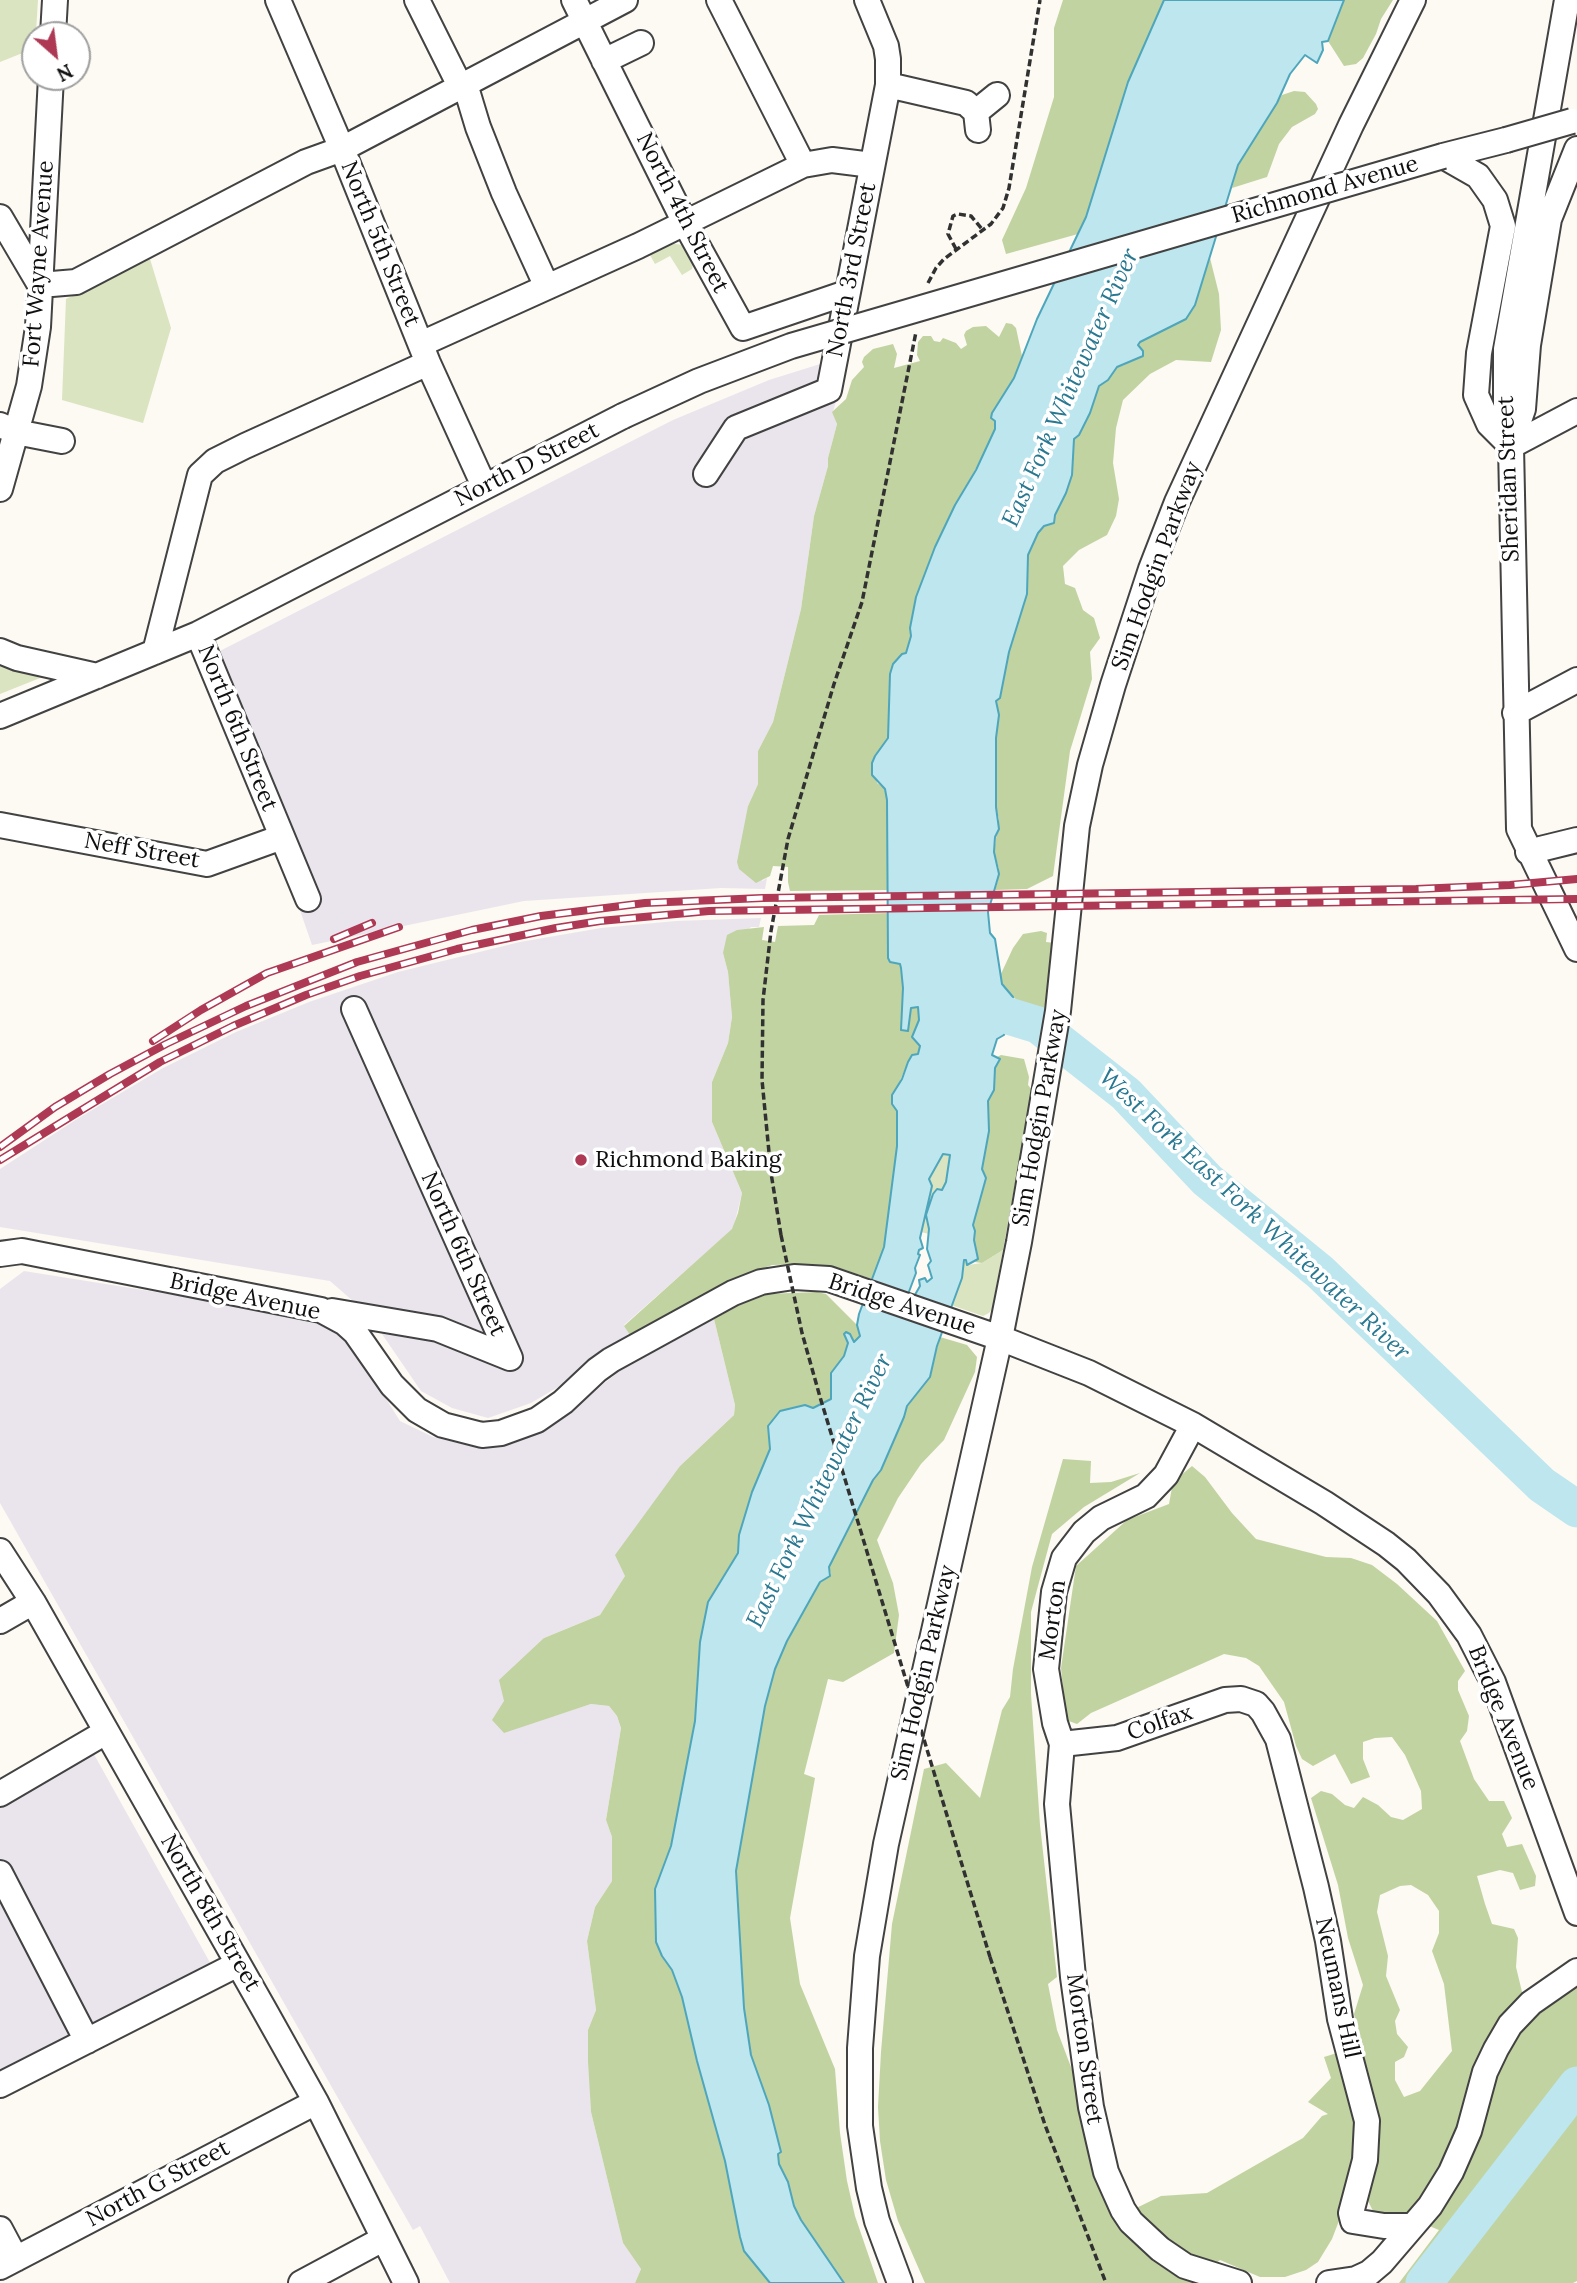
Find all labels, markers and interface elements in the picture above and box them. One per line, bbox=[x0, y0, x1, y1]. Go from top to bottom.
north arrow bbox=[21, 21, 91, 91]
text: N bbox=[53, 59, 77, 87]
street label: North 4th Street bbox=[630, 128, 734, 298]
street label: Richmond Avenue bbox=[1229, 150, 1421, 230]
street label: North 5th Street bbox=[334, 157, 426, 331]
street label: Fort Wayne Avenue bbox=[18, 160, 60, 368]
street label: North 3rd Street bbox=[822, 180, 882, 360]
water label: East Fork Whitewater River bbox=[997, 244, 1145, 532]
street label: Sheridan Street bbox=[1492, 395, 1526, 563]
street label: North D Street bbox=[450, 417, 604, 513]
street label: Sim Hodgin Parkway bbox=[1106, 458, 1208, 674]
street label: North 6th Street bbox=[191, 641, 283, 815]
street label: Neff Street bbox=[82, 827, 202, 875]
street label: Sim Hodgin Parkway bbox=[1007, 1007, 1073, 1229]
water label: West Fork East Fork Whitewater River bbox=[1092, 1063, 1416, 1367]
place label: Richmond Baking bbox=[595, 1146, 781, 1174]
marker: Richmond Baking bbox=[573, 1152, 589, 1168]
street label: North 6th Street bbox=[414, 1168, 512, 1340]
street label: Bridge Avenue bbox=[167, 1268, 323, 1326]
street label: Bridge Avenue bbox=[825, 1268, 979, 1342]
water label: East Fork Whitewater River bbox=[741, 1349, 899, 1633]
street label: Sim Hodgin Parkway bbox=[886, 1563, 962, 1783]
street label: Morton bbox=[1034, 1578, 1072, 1662]
street label: Bridge Avenue bbox=[1461, 1642, 1545, 1794]
street label: Colfax bbox=[1124, 1699, 1196, 1747]
street label: North 8th Street bbox=[154, 1830, 266, 1996]
street label: Neumans Hill bbox=[1309, 1915, 1365, 2061]
street label: Morton Street bbox=[1060, 1972, 1108, 2126]
street label: North G Street bbox=[82, 2135, 234, 2233]

